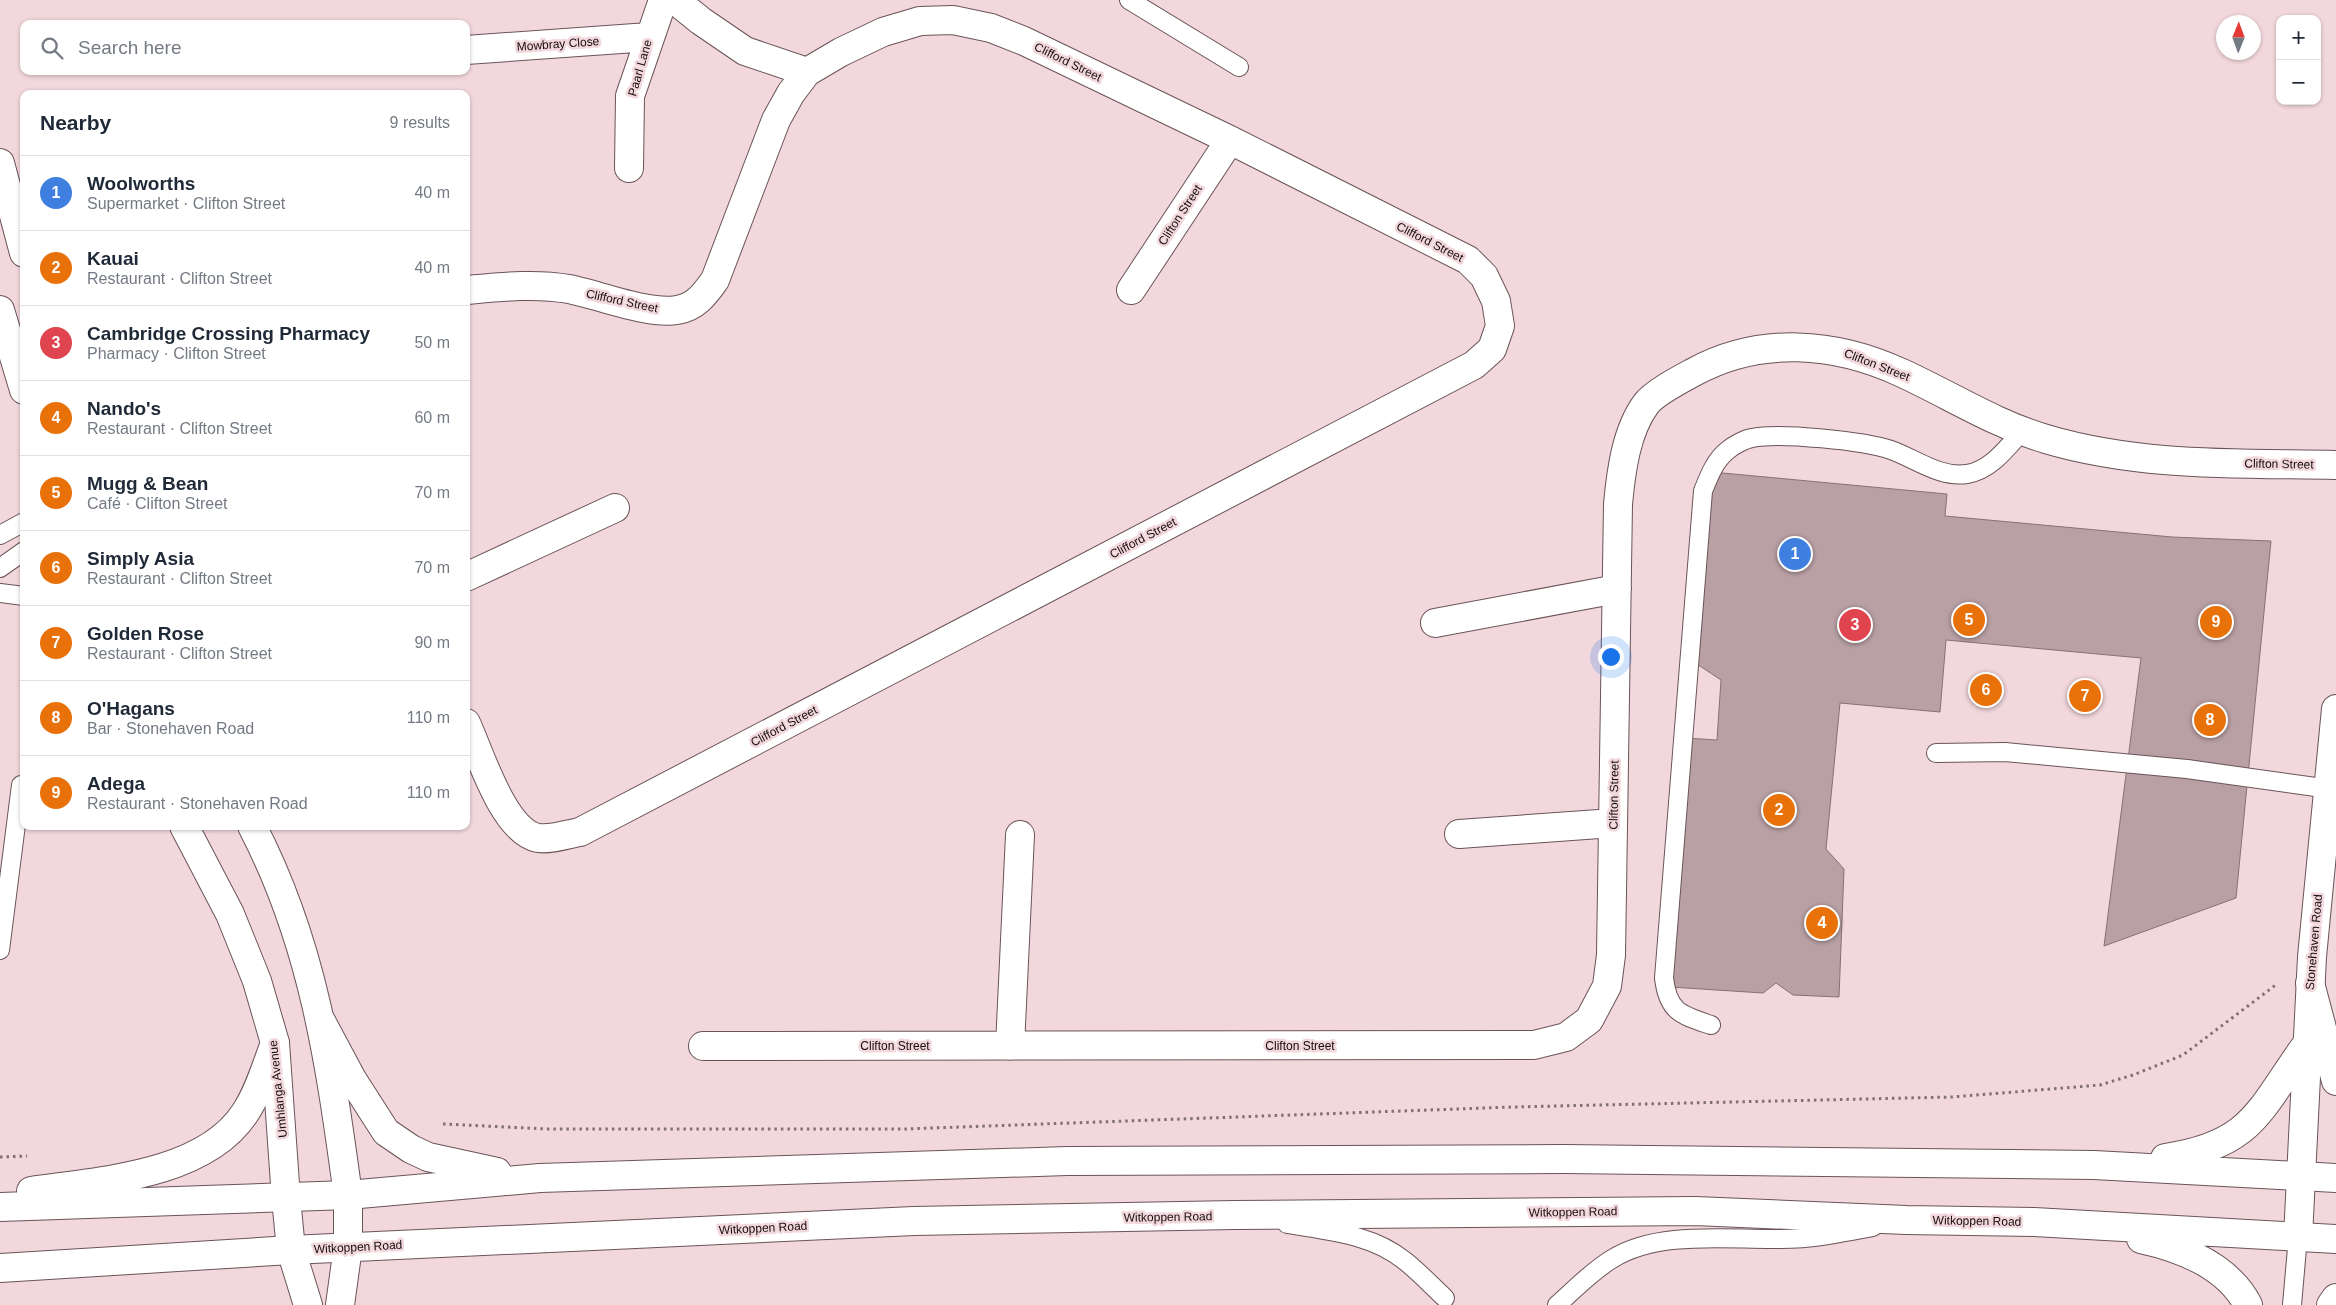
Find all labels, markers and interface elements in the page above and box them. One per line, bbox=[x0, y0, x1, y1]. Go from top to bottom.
north arrow bbox=[2216, 15, 2261, 60]
map controls bbox=[2276, 15, 2321, 105]
button: + bbox=[2276, 15, 2321, 60]
search box bbox=[20, 20, 470, 75]
icon: search bbox=[38, 34, 66, 62]
street label: Mowbray Close bbox=[516, 34, 600, 54]
text: Search here bbox=[78, 37, 182, 58]
street label: Paarl Lane bbox=[625, 38, 655, 98]
street label: Clifford Street bbox=[1032, 40, 1105, 85]
button: − bbox=[2276, 60, 2321, 105]
text: Nearby bbox=[40, 111, 111, 134]
text: 9 results bbox=[390, 114, 450, 131]
text: Woolworths bbox=[87, 173, 195, 194]
street label: Clifton Street bbox=[1155, 182, 1205, 248]
text: 1 bbox=[52, 184, 60, 201]
text: 40 m bbox=[414, 184, 450, 201]
text: Supermarket · Clifton Street bbox=[87, 195, 285, 212]
street label: Clifford Street bbox=[1394, 219, 1466, 265]
text: Kauai bbox=[87, 248, 139, 269]
text: 2 bbox=[52, 259, 60, 276]
text: 40 m bbox=[414, 259, 450, 276]
text: Restaurant · Clifton Street bbox=[87, 270, 272, 287]
street label: Clifford Street bbox=[585, 287, 660, 316]
text: Cambridge Crossing Pharmacy bbox=[87, 323, 370, 344]
text: 3 bbox=[52, 334, 60, 351]
text: 50 m bbox=[414, 334, 450, 351]
text: Pharmacy · Clifton Street bbox=[87, 345, 266, 362]
street label: Clifton Street bbox=[1842, 346, 1913, 384]
text: Nando's bbox=[87, 398, 161, 419]
text: 4 bbox=[52, 409, 60, 426]
text: 60 m bbox=[414, 409, 450, 426]
text: Restaurant · Clifton Street bbox=[87, 420, 272, 437]
street label: Clifton Street bbox=[2244, 456, 2314, 472]
text: Mugg & Bean bbox=[87, 473, 208, 494]
text: 5 bbox=[52, 484, 60, 501]
text: 70 m bbox=[414, 484, 450, 501]
text: Café · Clifton Street bbox=[87, 495, 228, 512]
street label: Clifford Street bbox=[1107, 514, 1179, 561]
pin: 1 bbox=[1779, 535, 1811, 573]
text: Simply Asia bbox=[87, 548, 194, 569]
text: 6 bbox=[52, 559, 60, 576]
text: 70 m bbox=[414, 559, 450, 576]
text: Restaurant · Clifton Street bbox=[87, 570, 272, 587]
pin: 5 bbox=[1953, 601, 1985, 639]
pin: 9 bbox=[2200, 603, 2232, 641]
pin: 3 bbox=[1839, 606, 1871, 644]
text: Golden Rose bbox=[87, 623, 204, 644]
text: 7 bbox=[52, 634, 60, 651]
text: 90 m bbox=[414, 634, 450, 651]
your location bbox=[1598, 644, 1624, 670]
text: Restaurant · Clifton Street bbox=[87, 645, 272, 662]
pin: 6 bbox=[1970, 671, 2002, 709]
pin: 7 bbox=[2069, 677, 2101, 715]
text: O'Hagans bbox=[87, 698, 175, 719]
pin: 8 bbox=[2194, 701, 2226, 739]
street label: Clifford Street bbox=[748, 702, 820, 749]
text: 8 bbox=[52, 709, 60, 726]
text: 110 m bbox=[407, 709, 450, 726]
text: Bar · Stonehaven Road bbox=[87, 720, 254, 737]
street label: Clifton Street bbox=[1606, 760, 1622, 830]
text: Adega bbox=[87, 773, 145, 794]
text: 9 bbox=[52, 784, 60, 801]
text: 110 m bbox=[407, 784, 450, 801]
pin: 2 bbox=[1763, 791, 1795, 829]
text: Restaurant · Stonehaven Road bbox=[87, 795, 308, 812]
street label: Stonehaven Road bbox=[2303, 894, 2325, 990]
pin: 4 bbox=[1806, 904, 1838, 942]
street label: Umhlanga Avenue bbox=[266, 1039, 290, 1138]
street label: Clifton Street bbox=[860, 1039, 930, 1053]
street label: Clifton Street bbox=[1265, 1039, 1335, 1053]
street label: Witkoppen Road bbox=[1529, 1204, 1617, 1220]
street label: Witkoppen Road bbox=[1124, 1209, 1212, 1225]
street label: Witkoppen Road bbox=[1933, 1213, 2021, 1229]
street label: Witkoppen Road bbox=[718, 1219, 808, 1237]
street label: Witkoppen Road bbox=[313, 1238, 403, 1256]

